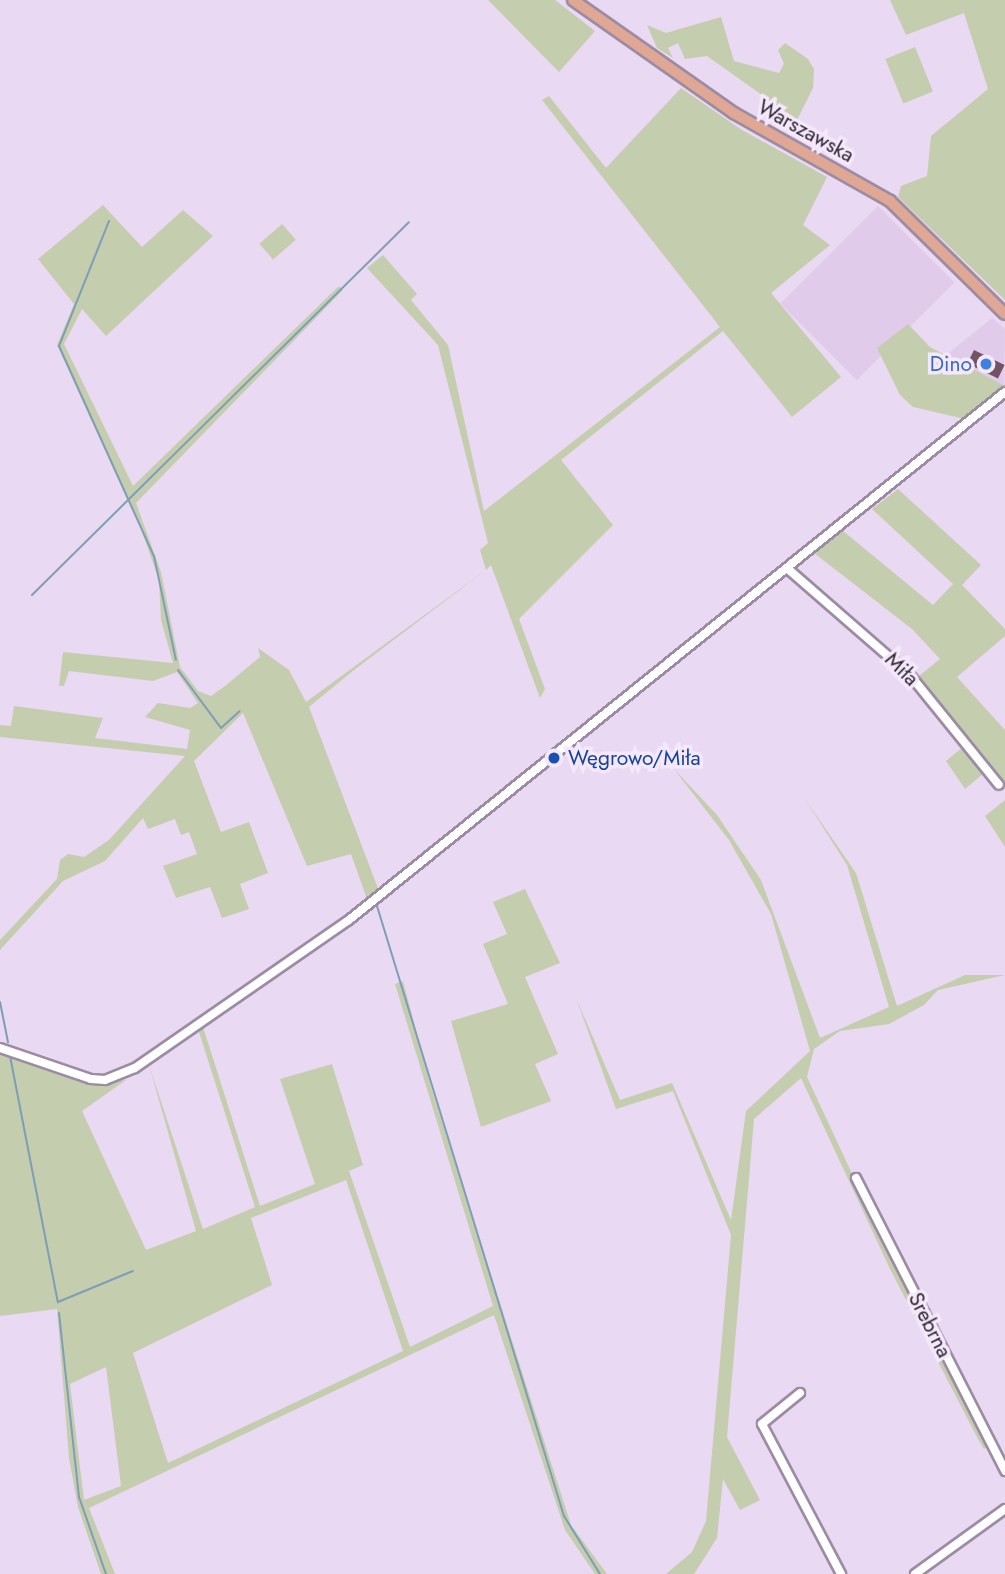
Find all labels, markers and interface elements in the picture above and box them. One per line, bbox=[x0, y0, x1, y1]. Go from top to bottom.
street label: Warszawska bbox=[753, 94, 859, 168]
place label: Dino bbox=[930, 351, 972, 377]
marker: Dino bbox=[978, 356, 994, 372]
street label: Miła bbox=[880, 647, 924, 691]
place label: Węgrowo/Miła bbox=[568, 745, 701, 771]
marker: Węgrowo/Miła bbox=[546, 750, 562, 766]
street label: Srebrna bbox=[903, 1288, 957, 1362]

